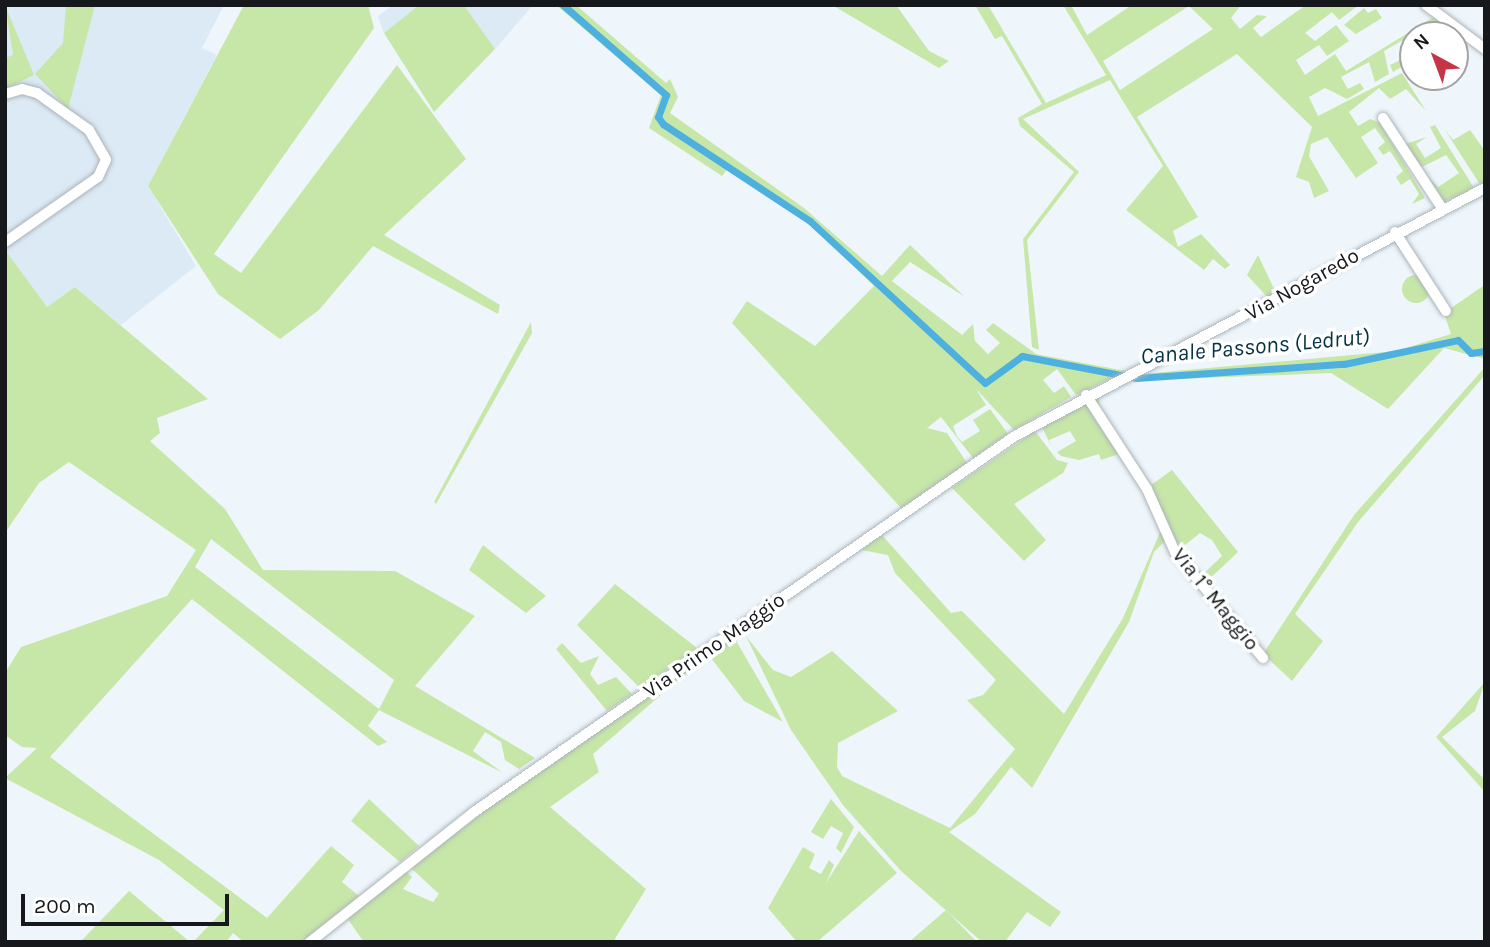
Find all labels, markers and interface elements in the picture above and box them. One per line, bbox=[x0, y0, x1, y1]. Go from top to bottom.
north arrow bbox=[1399, 21, 1469, 91]
text: N bbox=[1409, 29, 1434, 54]
street label: Via Nogaredo bbox=[1241, 242, 1363, 326]
water label: Canale Passons (Ledrut) bbox=[1139, 323, 1371, 371]
street label: Via 1° Maggio bbox=[1167, 543, 1265, 655]
street label: Via Primo Maggio bbox=[638, 587, 790, 703]
scale bar bbox=[24, 880, 233, 924]
text: 200 m bbox=[34, 894, 96, 918]

